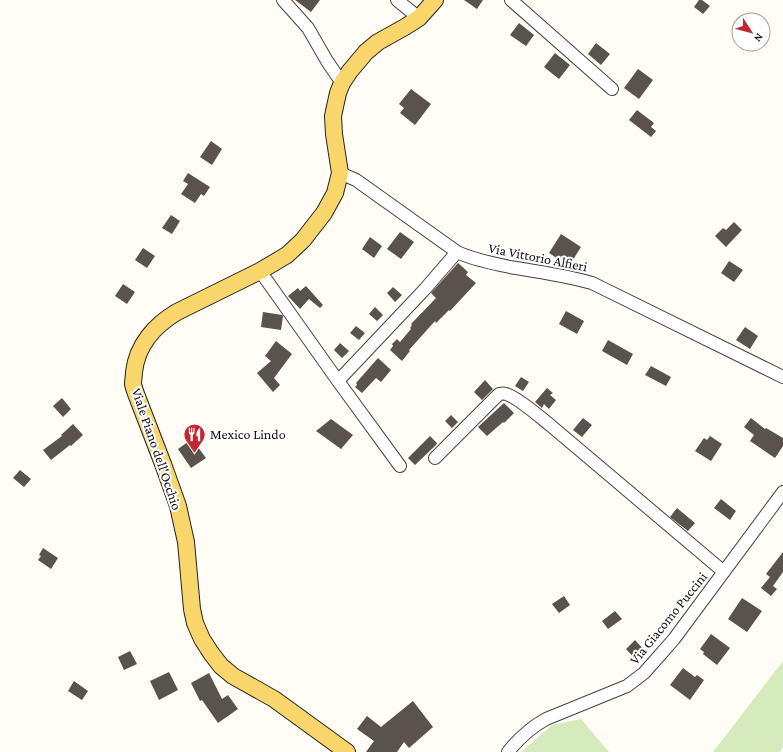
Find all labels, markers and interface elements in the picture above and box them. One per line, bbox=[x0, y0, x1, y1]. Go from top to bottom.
north arrow bbox=[731, 12, 771, 52]
text: N bbox=[752, 31, 766, 45]
street label: Via Vittorio Alfieri bbox=[487, 240, 589, 274]
street label: Viale Piano dell'Occhio bbox=[129, 386, 185, 512]
restaurant icon: Mexico Lindo bbox=[182, 421, 208, 454]
place label: Mexico Lindo bbox=[210, 426, 286, 442]
street label: Via Giacomo Puccini bbox=[626, 568, 710, 667]

